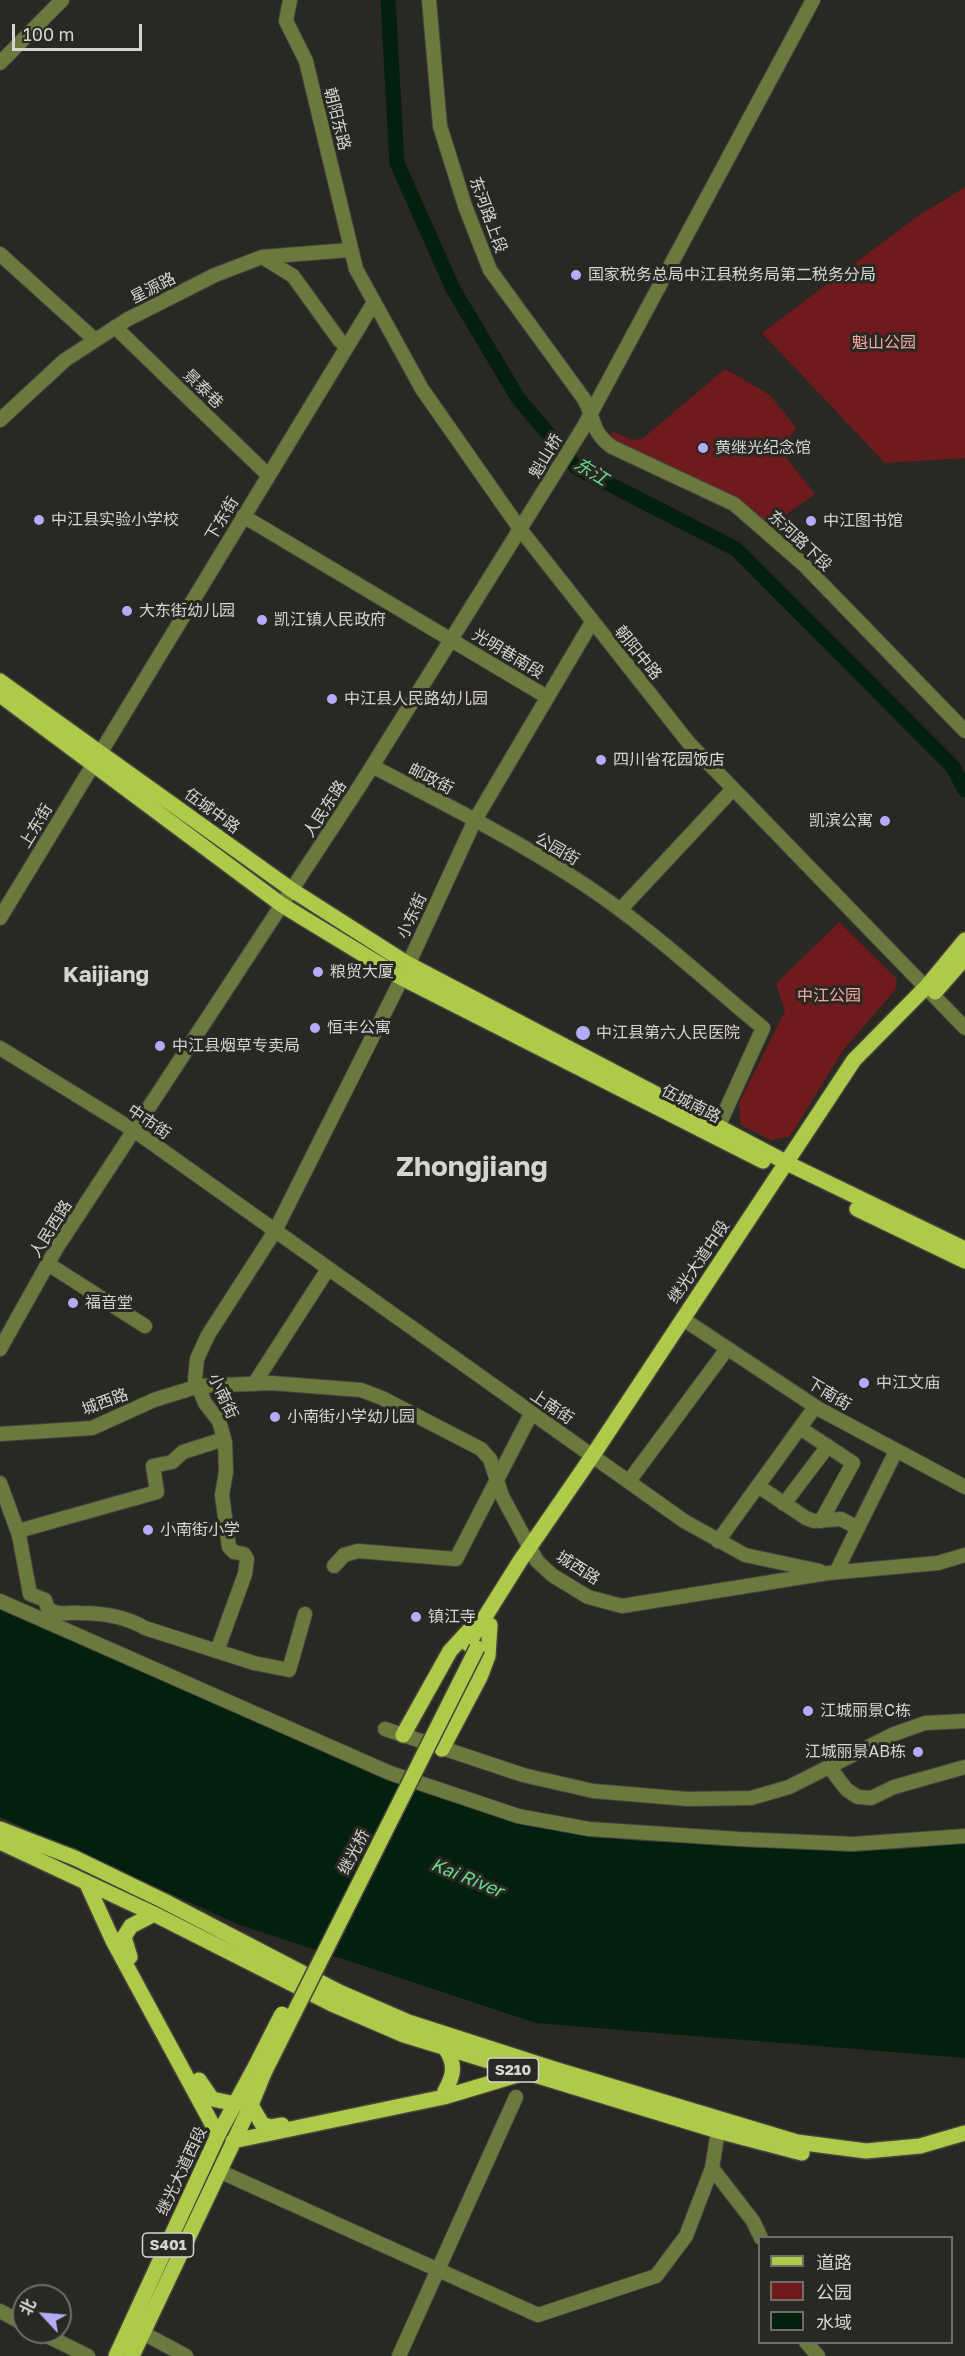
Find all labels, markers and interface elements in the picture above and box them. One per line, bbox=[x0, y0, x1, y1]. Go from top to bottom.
scale bar bbox=[15, 12, 146, 50]
text: 100 m bbox=[23, 23, 74, 45]
street label: 朝阳东路 bbox=[320, 86, 354, 152]
street label: 东河路上段 bbox=[465, 174, 511, 256]
place label: 国家税务总局中江县税务局第二税务分局 bbox=[588, 265, 876, 285]
marker: 国家税务总局中江县税务局第二税务分局 bbox=[569, 268, 583, 282]
street label: 星源路 bbox=[127, 269, 179, 307]
park label: 魁山公园 bbox=[852, 333, 916, 353]
street label: 景泰巷 bbox=[179, 365, 227, 413]
street label: 魁山桥 bbox=[525, 430, 567, 482]
place label: 黄继光纪念馆 bbox=[715, 438, 811, 458]
marker: 黄继光纪念馆 bbox=[696, 441, 710, 455]
water label: 东江 bbox=[570, 453, 612, 491]
street label: 下东街 bbox=[201, 493, 243, 545]
street label: 东河路下段 bbox=[764, 507, 836, 575]
place label: 中江县实验小学校 bbox=[51, 510, 179, 530]
place label: 中江图书馆 bbox=[823, 511, 903, 531]
marker: 中江县实验小学校 bbox=[32, 513, 46, 527]
marker: 中江图书馆 bbox=[804, 514, 818, 528]
place label: 大东街幼儿园 bbox=[139, 601, 235, 621]
marker: 大东街幼儿园 bbox=[120, 604, 134, 618]
place label: 凯江镇人民政府 bbox=[274, 610, 386, 630]
marker: 凯江镇人民政府 bbox=[255, 613, 269, 627]
street label: 朝阳中路 bbox=[610, 622, 666, 684]
street label: 光明巷南段 bbox=[469, 625, 547, 683]
place label: 中江县人民路幼儿园 bbox=[344, 689, 488, 709]
marker: 中江县人民路幼儿园 bbox=[325, 692, 339, 706]
place label: 四川省花园饭店 bbox=[613, 750, 725, 770]
marker: 四川省花园饭店 bbox=[594, 753, 608, 767]
street label: 邮政街 bbox=[405, 760, 457, 798]
street label: 人民东路 bbox=[300, 777, 350, 841]
street label: 伍城中路 bbox=[180, 784, 244, 838]
street label: 上东街 bbox=[15, 800, 57, 852]
place label: 凯滨公寓 bbox=[809, 811, 873, 831]
marker: 凯滨公寓 bbox=[878, 814, 892, 828]
street label: 公园街 bbox=[531, 829, 583, 869]
street label: 小东街 bbox=[393, 890, 431, 942]
district label: Kaijiang bbox=[63, 962, 149, 988]
place label: 粮贸大厦 bbox=[330, 962, 394, 982]
marker: 粮贸大厦 bbox=[311, 965, 325, 979]
park label: 中江公园 bbox=[797, 986, 861, 1006]
place label: 恒丰公寓 bbox=[327, 1018, 391, 1038]
marker: 恒丰公寓 bbox=[308, 1021, 322, 1035]
place label: 中江县第六人民医院 bbox=[596, 1023, 740, 1043]
marker: 中江县第六人民医院 bbox=[574, 1024, 592, 1042]
place label: 中江县烟草专卖局 bbox=[172, 1036, 300, 1056]
marker: 中江县烟草专卖局 bbox=[153, 1039, 167, 1053]
street label: 伍城南路 bbox=[658, 1081, 724, 1127]
street label: 中市街 bbox=[124, 1101, 174, 1143]
district label: Zhongjiang bbox=[396, 1150, 548, 1184]
street label: 人民西路 bbox=[26, 1197, 76, 1261]
street label: 继光大道中段 bbox=[664, 1217, 734, 1307]
place label: 福音堂 bbox=[85, 1293, 133, 1313]
marker: 福音堂 bbox=[66, 1296, 80, 1310]
street label: 小南街 bbox=[204, 1370, 242, 1422]
street label: 下南街 bbox=[803, 1373, 855, 1415]
place label: 中江文庙 bbox=[876, 1373, 940, 1393]
marker: 中江文庙 bbox=[857, 1376, 871, 1390]
street label: 城西路 bbox=[79, 1385, 131, 1419]
street label: 上南街 bbox=[527, 1386, 577, 1428]
place label: 小南街小学幼儿园 bbox=[287, 1407, 415, 1427]
marker: 小南街小学幼儿园 bbox=[268, 1410, 282, 1424]
place label: 小南街小学 bbox=[160, 1520, 240, 1540]
marker: 小南街小学 bbox=[141, 1523, 155, 1537]
street label: 城西路 bbox=[553, 1547, 603, 1589]
place label: 镇江寺 bbox=[428, 1607, 476, 1627]
marker: 镇江寺 bbox=[409, 1610, 423, 1624]
place label: 江城丽景C栋 bbox=[820, 1701, 911, 1721]
marker: 江城丽景C栋 bbox=[801, 1704, 815, 1718]
place label: 江城丽景AB栋 bbox=[805, 1742, 906, 1762]
marker: 江城丽景AB栋 bbox=[911, 1745, 925, 1759]
street label: 继光桥 bbox=[335, 1826, 373, 1878]
water label: Kai River bbox=[428, 1854, 506, 1902]
road number: S210 bbox=[488, 2058, 538, 2082]
street label: 继光大道西段 bbox=[153, 2123, 211, 2219]
road number: S401 bbox=[142, 2233, 194, 2257]
legend bbox=[758, 2236, 953, 2344]
text: 道路 bbox=[816, 2251, 852, 2273]
text: 公园 bbox=[816, 2281, 852, 2303]
north arrow bbox=[12, 2284, 72, 2344]
text: 北 bbox=[15, 2295, 40, 2319]
text: 水域 bbox=[816, 2311, 852, 2333]

